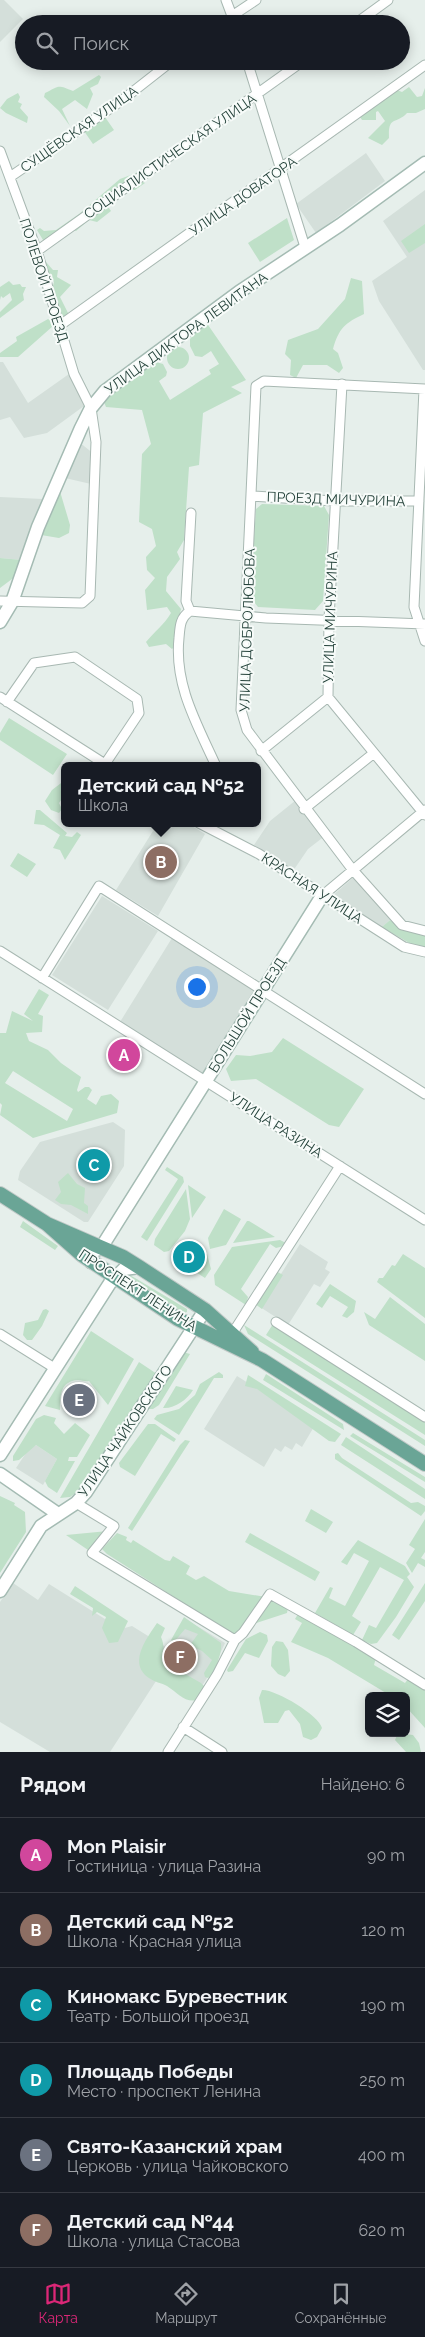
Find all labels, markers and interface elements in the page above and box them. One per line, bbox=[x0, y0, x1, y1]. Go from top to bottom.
search box bbox=[15, 15, 410, 70]
icon: search bbox=[33, 29, 61, 57]
text: Поиск bbox=[73, 32, 129, 54]
street label: СУЩЁВСКАЯ УЛИЦА bbox=[16, 80, 141, 176]
street label: СОЦИАЛИСТИЧЕСКАЯ УЛИЦА bbox=[81, 90, 260, 222]
street label: УЛИЦА ДОВАТОРА bbox=[186, 153, 300, 239]
street label: ПОЛЕВОЙ ПРОЕЗД bbox=[16, 216, 72, 344]
street label: УЛИЦА ДИКТОРА ЛЕВИТАНА bbox=[102, 268, 271, 397]
street label: ПРОЕЗД МИЧУРИНА bbox=[266, 489, 406, 509]
street label: УЛИЦА ДОБРОЛЮБОВА bbox=[236, 547, 258, 712]
street label: УЛИЦА МИЧУРИНА bbox=[320, 550, 340, 683]
popup bbox=[61, 762, 261, 827]
text: Детский сад №52 bbox=[78, 774, 244, 796]
text: Школа bbox=[78, 796, 128, 815]
pin: B bbox=[145, 843, 177, 881]
street label: КРАСНАЯ УЛИЦА bbox=[259, 849, 366, 927]
street label: БОЛЬШОЙ ПРОЕЗД bbox=[204, 954, 289, 1075]
your location bbox=[184, 974, 210, 1000]
pin: A bbox=[108, 1036, 140, 1074]
street label: УЛИЦА РАЗИНА bbox=[226, 1089, 326, 1161]
pin: C bbox=[78, 1146, 110, 1184]
pin: D bbox=[173, 1238, 205, 1276]
street label: ПРОСПЕКТ ЛЕНИНА bbox=[76, 1246, 200, 1334]
street label: УЛИЦА ЧАЙКОВСКОГО bbox=[74, 1361, 175, 1500]
pin: E bbox=[63, 1381, 95, 1419]
pin: F bbox=[164, 1638, 196, 1676]
map controls bbox=[365, 1692, 410, 1737]
button: layers bbox=[365, 1692, 410, 1737]
text: Рядом bbox=[20, 1772, 86, 1797]
text: Найдено: 6 bbox=[321, 1775, 405, 1794]
text: Mon Plaisir bbox=[67, 1835, 166, 1857]
text: A bbox=[31, 1846, 41, 1865]
text: 90 m bbox=[367, 1846, 405, 1865]
text: Гостиница · улица Разина bbox=[67, 1857, 261, 1876]
text: Детский сад №52 bbox=[67, 1910, 234, 1932]
text: B bbox=[31, 1921, 41, 1940]
text: 120 m bbox=[361, 1921, 405, 1940]
text: Школа · Красная улица bbox=[67, 1932, 241, 1951]
text: Киномакс Буревестник bbox=[67, 1985, 288, 2007]
text: C bbox=[31, 1996, 41, 2015]
text: 190 m bbox=[360, 1996, 405, 2015]
text: Театр · Большой проезд bbox=[67, 2007, 249, 2026]
text: Площадь Победы bbox=[67, 2060, 233, 2082]
text: D bbox=[30, 2071, 42, 2090]
text: 250 m bbox=[359, 2071, 405, 2090]
text: Место · проспект Ленина bbox=[67, 2082, 261, 2101]
text: Свято-Казанский храм bbox=[67, 2135, 282, 2157]
text: E bbox=[31, 2146, 41, 2165]
text: 400 m bbox=[358, 2146, 405, 2165]
text: Церковь · улица Чайковского bbox=[67, 2157, 289, 2176]
text: Детский сад №44 bbox=[67, 2210, 234, 2232]
text: F bbox=[31, 2221, 41, 2240]
text: 620 m bbox=[358, 2221, 405, 2240]
text: Школа · улица Стасова bbox=[67, 2232, 240, 2251]
tab: Карта bbox=[39, 2280, 78, 2326]
tab: Маршрут bbox=[155, 2280, 218, 2326]
tab: Сохранённые bbox=[295, 2280, 386, 2326]

